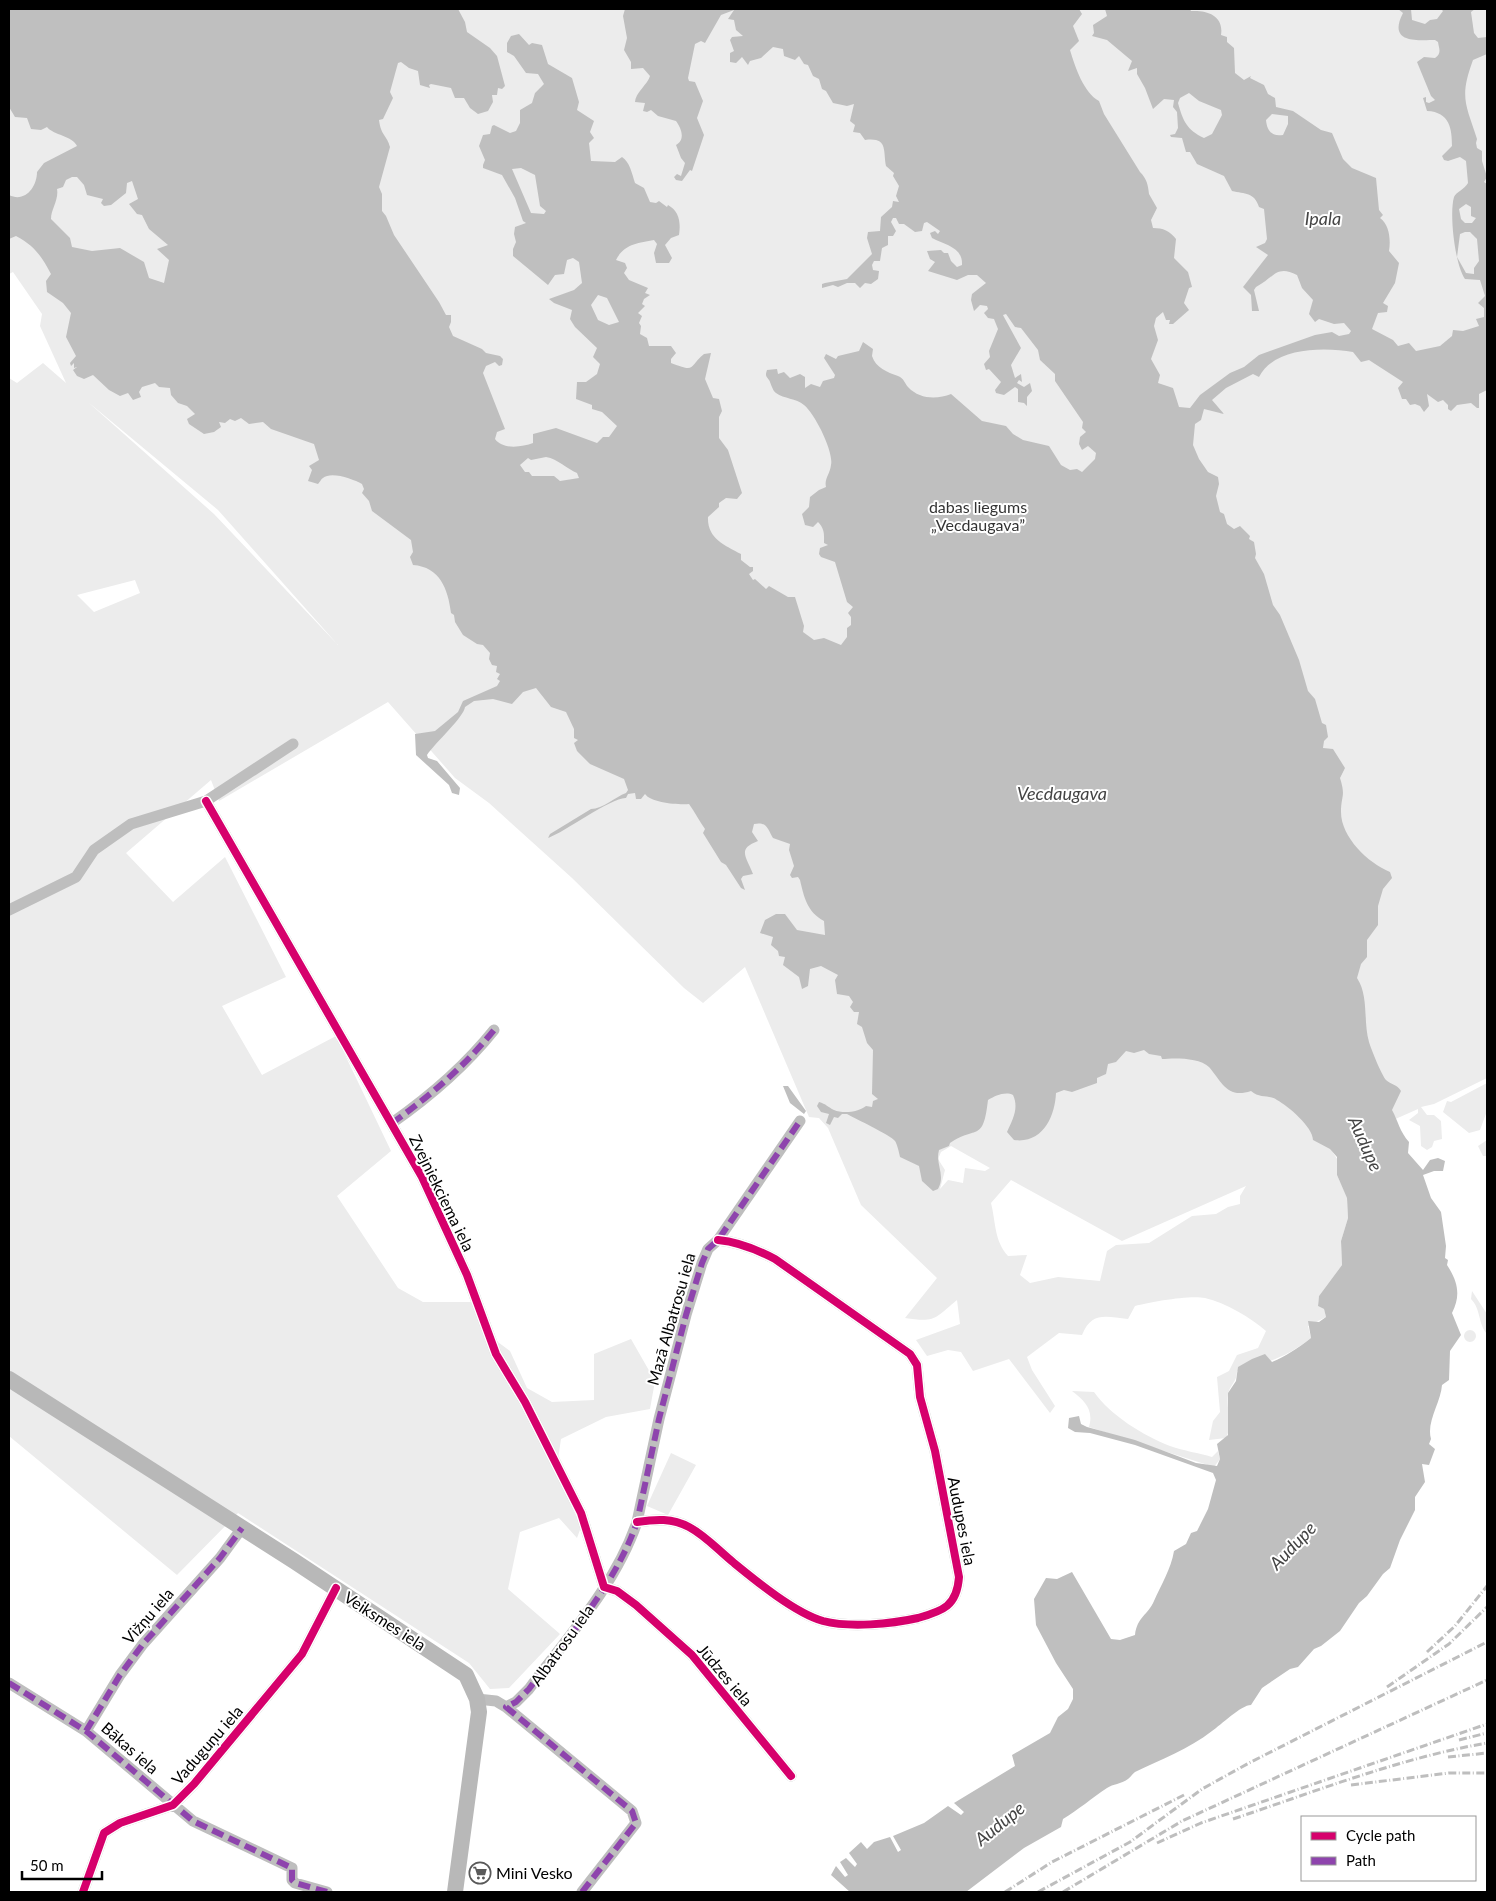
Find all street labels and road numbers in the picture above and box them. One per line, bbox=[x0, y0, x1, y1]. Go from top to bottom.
street label: Zvejniekciema iela bbox=[406, 1131, 479, 1254]
street label: Mazā Albatrosu iela bbox=[643, 1250, 699, 1387]
street label: Audupes iela bbox=[945, 1475, 980, 1567]
street label: Vižņu iela bbox=[118, 1584, 177, 1648]
street label: Veiksmes iela bbox=[341, 1587, 430, 1654]
street label: Albatrosu iela bbox=[526, 1600, 597, 1689]
street label: Jūdzes iela bbox=[694, 1640, 757, 1710]
street label: Vaduguņu iela bbox=[167, 1701, 246, 1788]
street label: Bākas iela bbox=[98, 1718, 163, 1778]

